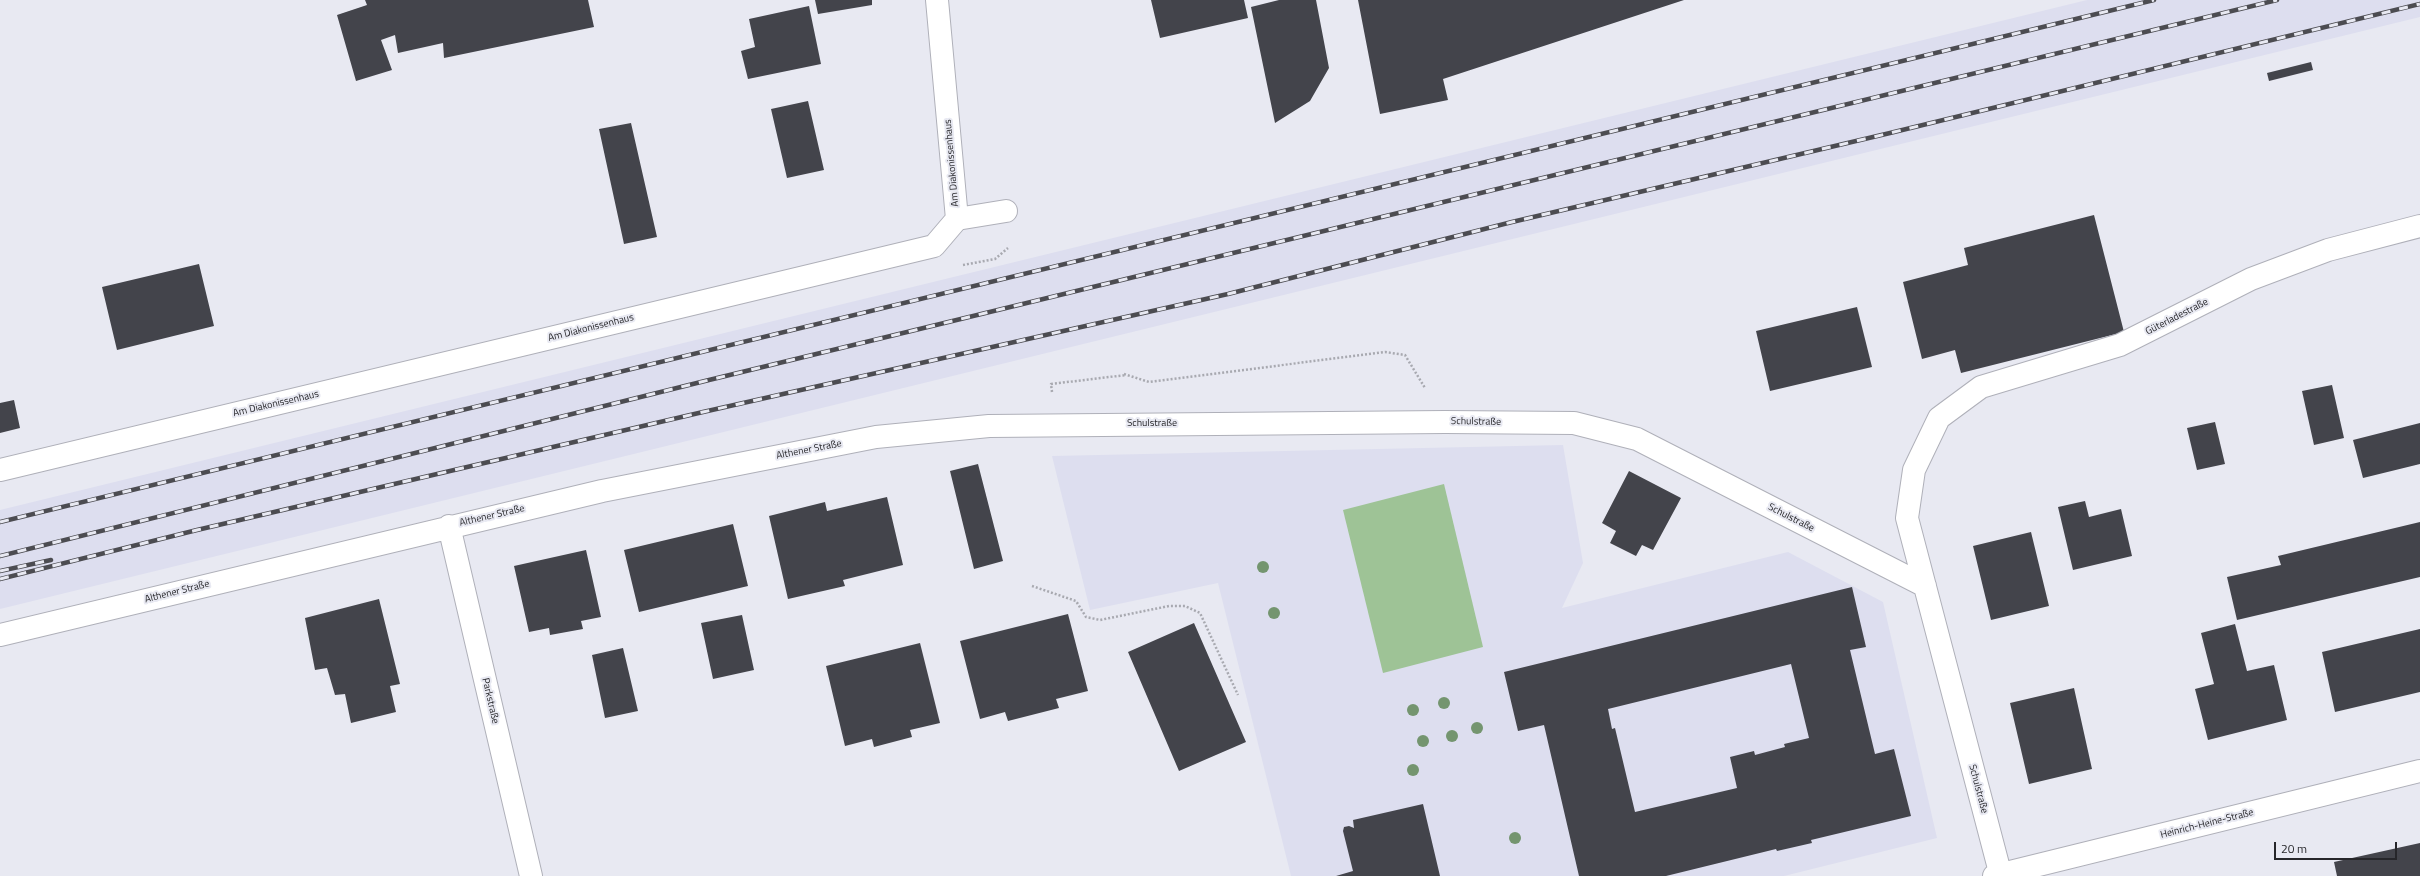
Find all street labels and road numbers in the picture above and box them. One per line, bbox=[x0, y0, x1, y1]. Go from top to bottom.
street label: Am Diakonissenhaus bbox=[942, 119, 962, 207]
street label: Güterladestraße bbox=[2144, 296, 2210, 338]
street label: Am Diakonissenhaus bbox=[547, 312, 635, 344]
street label: Am Diakonissenhaus bbox=[232, 388, 320, 420]
street label: Schulstraße bbox=[1451, 416, 1501, 428]
street label: Schulstraße bbox=[1127, 418, 1177, 430]
street label: Althener Straße bbox=[775, 438, 843, 462]
street label: Schulstraße bbox=[1766, 501, 1816, 535]
street label: Althener Straße bbox=[458, 503, 526, 529]
street label: Althener Straße bbox=[143, 578, 211, 606]
street label: Parkstraße bbox=[479, 677, 501, 725]
street label: Schulstraße bbox=[1966, 763, 1990, 815]
street label: Heinrich-Heine-Straße bbox=[2159, 807, 2255, 841]

